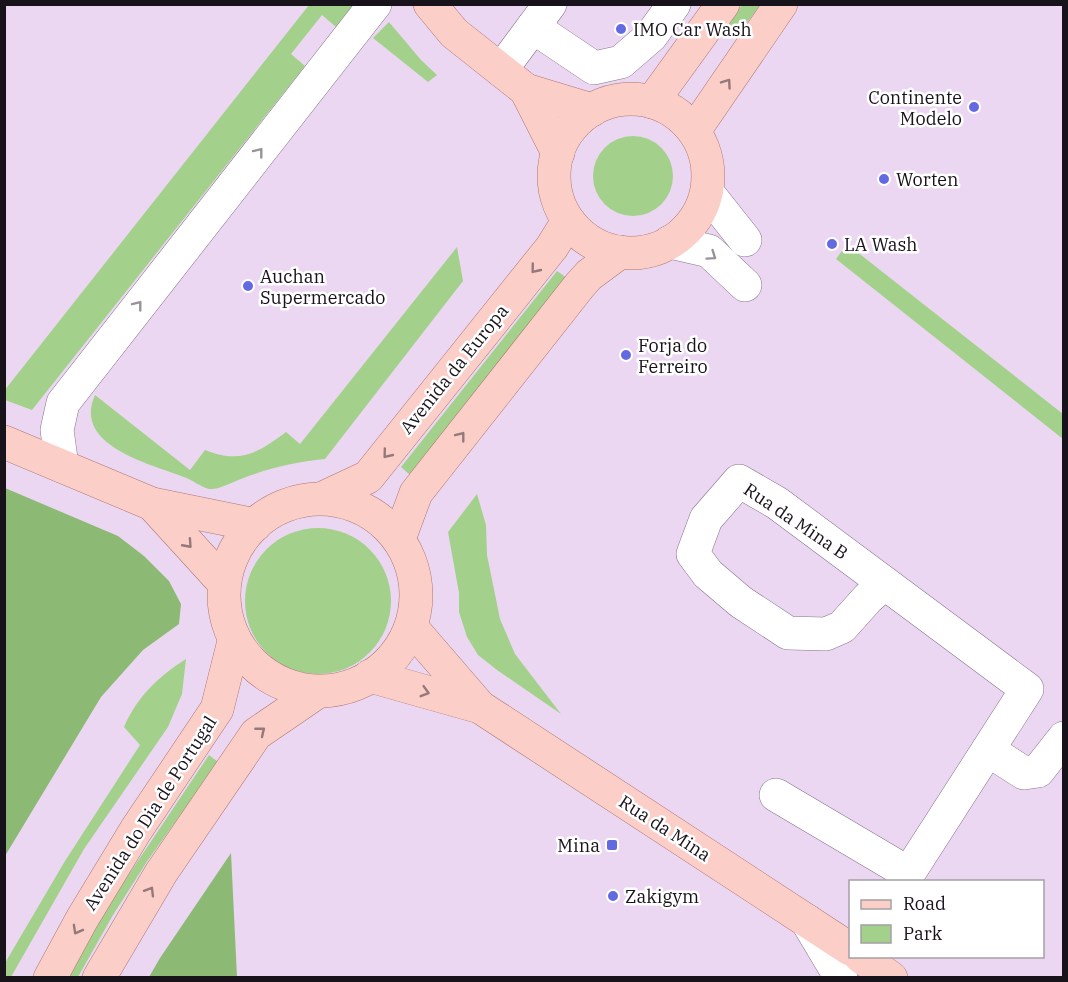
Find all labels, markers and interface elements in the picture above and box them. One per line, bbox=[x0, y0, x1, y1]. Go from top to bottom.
place label: IMO Car Wash bbox=[633, 18, 752, 41]
marker: IMO Car Wash bbox=[614, 22, 628, 36]
one-way arrow bbox=[720, 78, 731, 89]
place label: Continente Modelo bbox=[868, 86, 962, 130]
marker: Continente Modelo bbox=[967, 100, 981, 114]
one-way arrow bbox=[251, 147, 262, 158]
place label: Worten bbox=[896, 168, 958, 191]
marker: Worten bbox=[877, 172, 891, 186]
place label: LA Wash bbox=[844, 233, 918, 256]
marker: LA Wash bbox=[825, 237, 839, 251]
one-way arrow bbox=[705, 249, 716, 260]
one-way arrow bbox=[531, 262, 542, 273]
place label: Auchan Supermercado bbox=[260, 265, 386, 309]
marker: Auchan Supermercado bbox=[241, 279, 255, 293]
one-way arrow bbox=[130, 300, 141, 311]
street label: Avenida da Europa bbox=[395, 300, 513, 438]
place label: Forja do Ferreiro bbox=[638, 334, 708, 378]
marker: Forja do Ferreiro bbox=[619, 348, 633, 362]
one-way arrow bbox=[454, 432, 465, 443]
one-way arrow bbox=[383, 447, 394, 458]
street label: Rua da Mina B bbox=[739, 478, 853, 564]
one-way arrow bbox=[181, 537, 192, 548]
one-way arrow bbox=[419, 685, 430, 697]
street label: Avenida do Dia de Portugal bbox=[78, 711, 222, 915]
one-way arrow bbox=[254, 728, 265, 739]
street label: Rua da Mina bbox=[615, 790, 715, 866]
place label: Mina bbox=[557, 834, 600, 857]
marker: Mina bbox=[605, 838, 619, 852]
legend bbox=[849, 880, 1044, 958]
place label: Zakigym bbox=[625, 885, 699, 908]
one-way arrow bbox=[143, 887, 155, 897]
marker: Zakigym bbox=[606, 889, 620, 903]
text: Road bbox=[903, 892, 946, 915]
text: Park bbox=[903, 922, 943, 945]
one-way arrow bbox=[72, 924, 84, 934]

